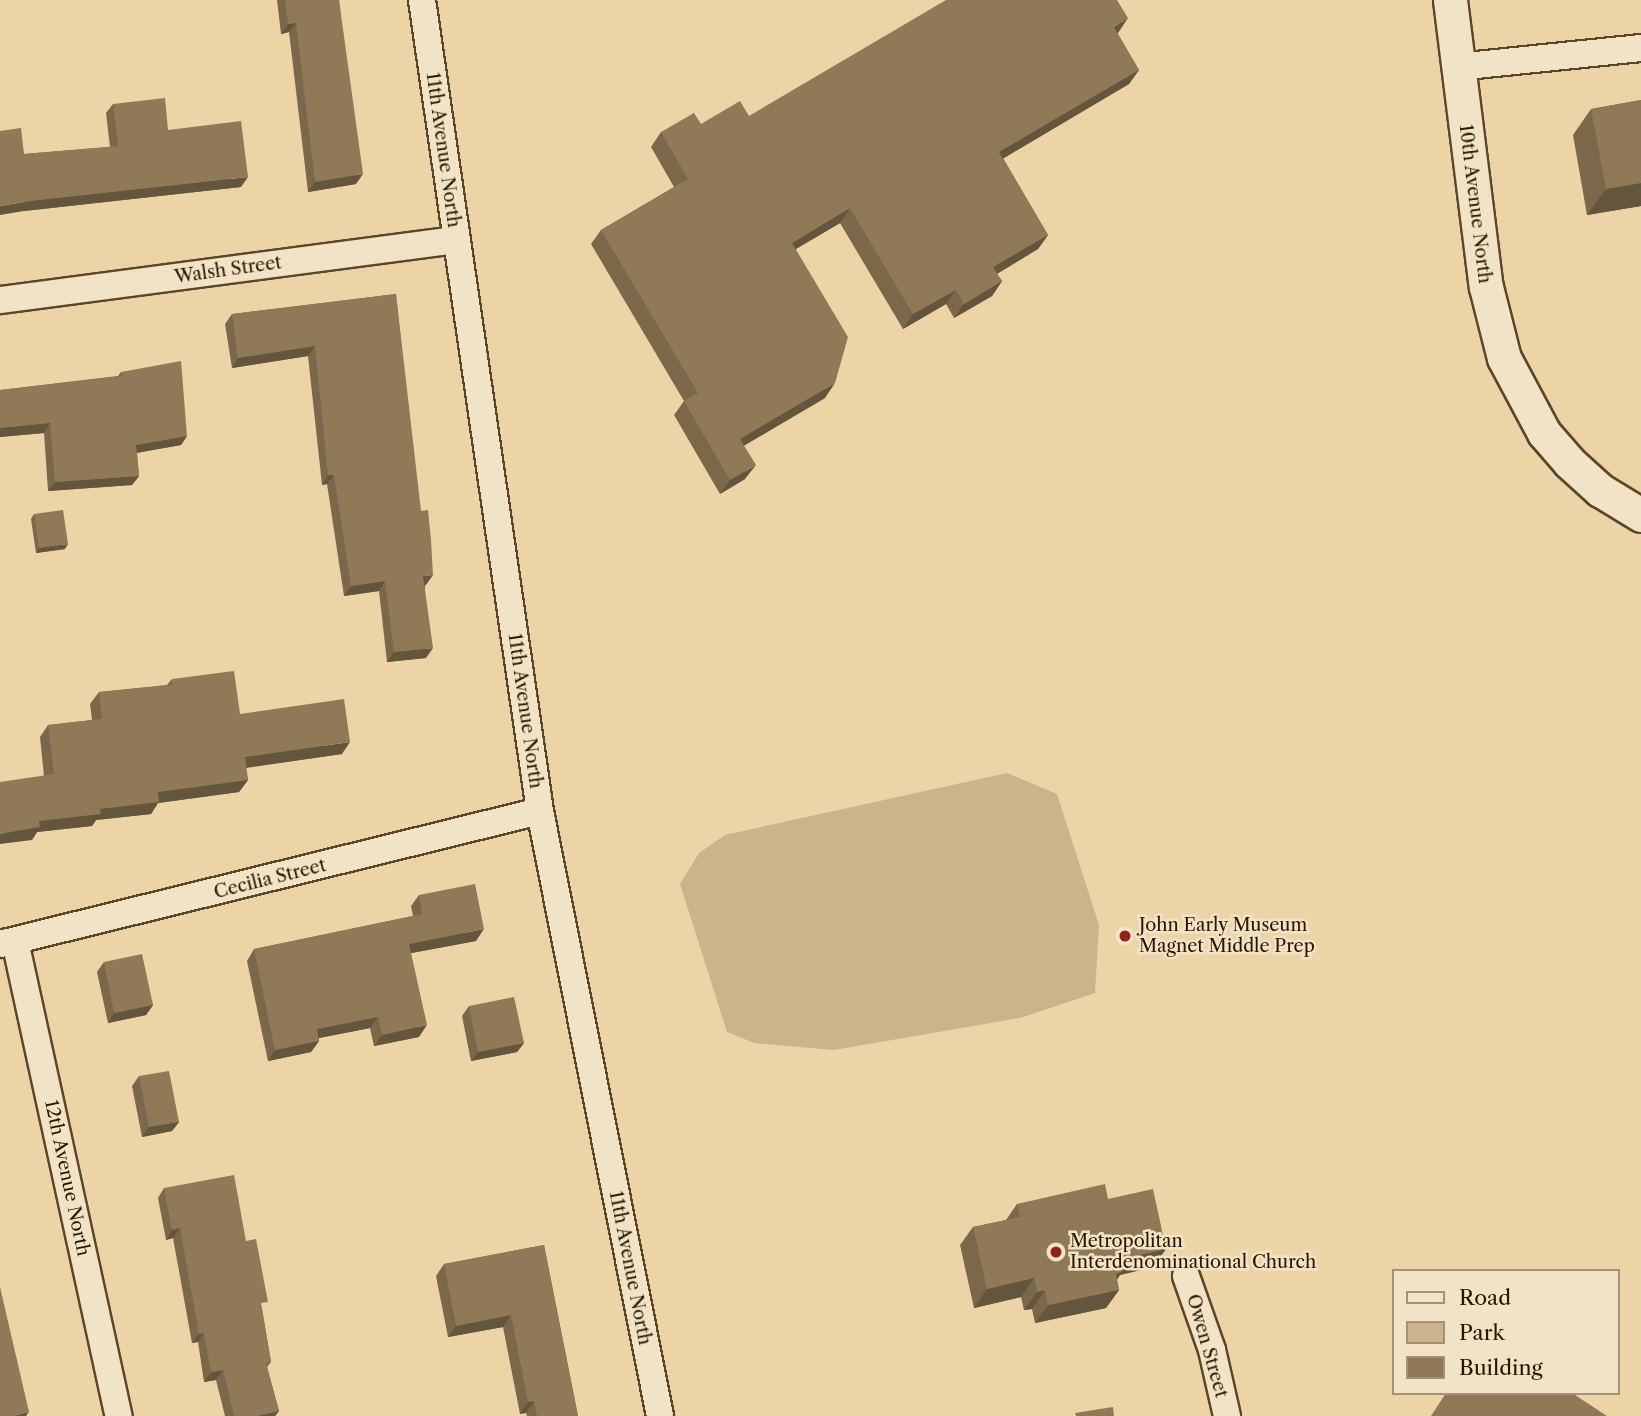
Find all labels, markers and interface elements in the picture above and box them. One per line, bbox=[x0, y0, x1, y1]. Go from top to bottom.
street label: 11th Avenue North bbox=[421, 71, 465, 229]
street label: 10th Avenue North bbox=[1454, 123, 1496, 285]
street label: Walsh Street bbox=[173, 252, 283, 288]
street label: 11th Avenue North bbox=[503, 632, 547, 790]
street label: Cecilia Street bbox=[212, 855, 328, 903]
place label: John Early Museum Magnet Middle Prep bbox=[1139, 915, 1315, 958]
marker: John Early Museum Magnet Middle Prep bbox=[1117, 928, 1133, 944]
street label: 12th Avenue North bbox=[40, 1098, 94, 1258]
street label: 11th Avenue North bbox=[604, 1189, 656, 1347]
place label: Metropolitan Interdenominational Church bbox=[1070, 1231, 1316, 1274]
marker: Metropolitan Interdenominational Church bbox=[1048, 1244, 1064, 1260]
legend bbox=[1392, 1269, 1620, 1395]
text: Road bbox=[1459, 1285, 1511, 1310]
street label: Owen Street bbox=[1182, 1292, 1232, 1400]
text: Park bbox=[1459, 1320, 1505, 1345]
text: Building bbox=[1459, 1355, 1543, 1380]

